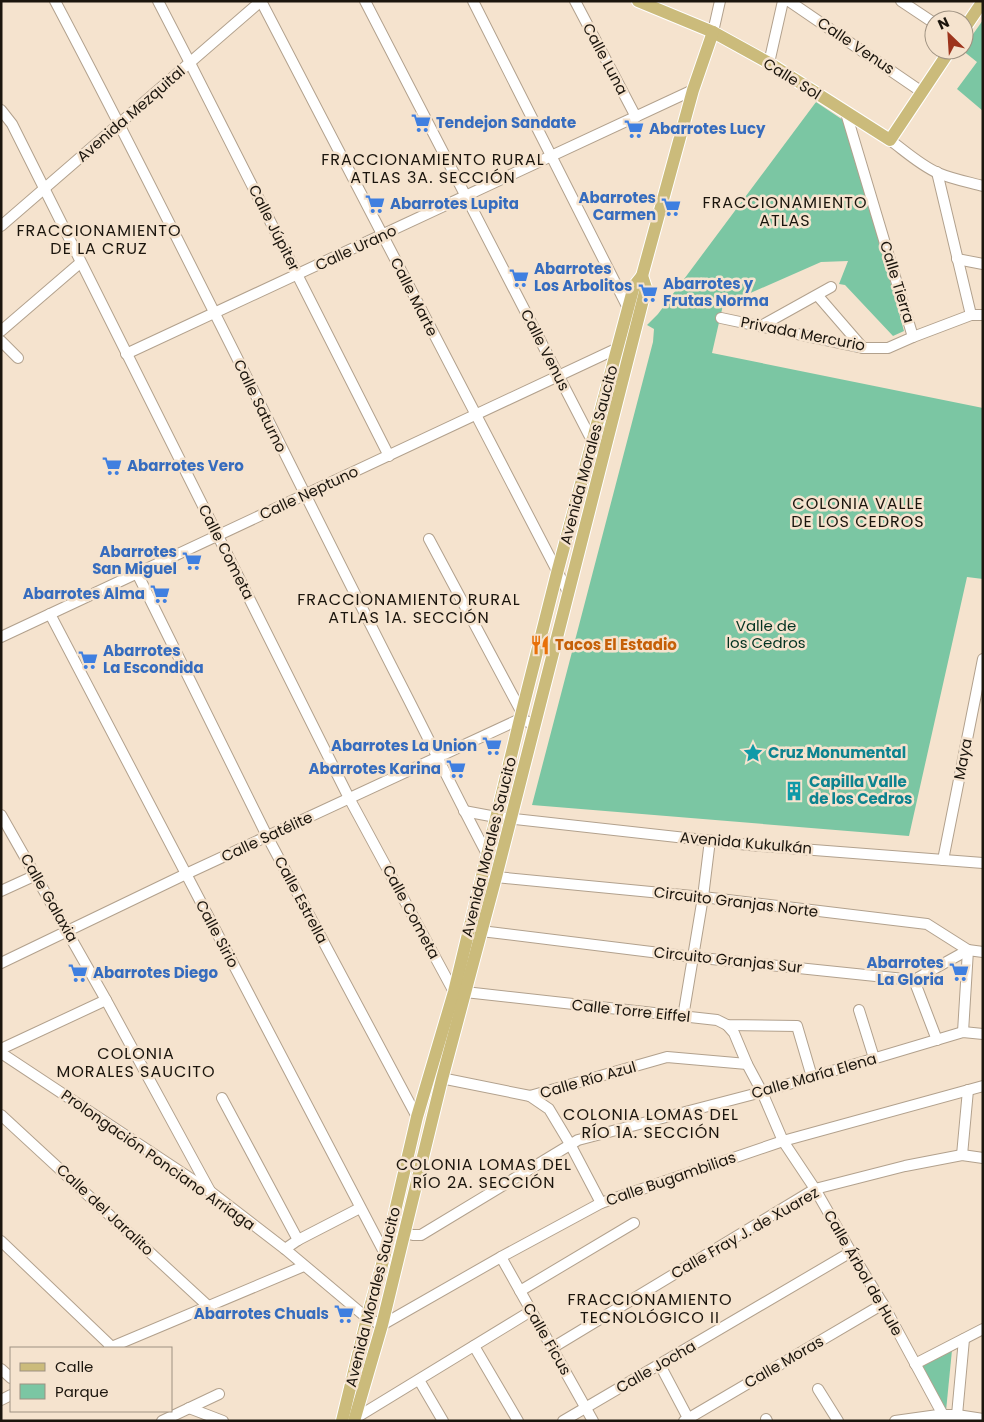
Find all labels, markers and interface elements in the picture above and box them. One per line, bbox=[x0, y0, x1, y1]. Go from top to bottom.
north arrow bbox=[924, 10, 974, 60]
street label: Calle Venus bbox=[814, 12, 899, 79]
text: N bbox=[935, 12, 953, 35]
street label: Calle Luna bbox=[578, 19, 633, 98]
street label: Calle Sol bbox=[759, 53, 825, 105]
street label: Avenida Mezquital bbox=[72, 61, 189, 167]
supermarket icon: Tendejon Sandate bbox=[410, 112, 432, 134]
place label: Tendejon Sandate bbox=[436, 112, 576, 133]
supermarket icon: Abarrotes Lucy bbox=[623, 118, 645, 140]
place label: Abarrotes Lucy bbox=[649, 118, 766, 139]
district label: FRACCIONAMIENTO RURAL ATLAS 3A. SECCIÓN bbox=[321, 148, 545, 189]
street label: Calle Júpiter bbox=[244, 181, 305, 275]
place label: Abarrotes Carmen bbox=[578, 187, 656, 225]
district label: FRACCIONAMIENTO ATLAS bbox=[702, 191, 868, 232]
supermarket icon: Abarrotes Lupita bbox=[364, 193, 386, 215]
place label: Abarrotes Lupita bbox=[390, 193, 519, 214]
supermarket icon: Abarrotes Carmen bbox=[660, 196, 682, 218]
district label: FRACCIONAMIENTO DE LA CRUZ bbox=[16, 219, 182, 260]
street label: Calle Urano bbox=[312, 220, 400, 276]
street label: Calle Tierra bbox=[875, 238, 920, 325]
street label: Calle Marte bbox=[386, 254, 443, 340]
place label: Abarrotes Los Arbolitos bbox=[534, 258, 632, 296]
supermarket icon: Abarrotes Los Arbolitos bbox=[508, 267, 530, 289]
place label: Abarrotes y Frutas Norma bbox=[663, 273, 769, 311]
supermarket icon: Abarrotes y Frutas Norma bbox=[637, 282, 659, 304]
street label: Calle Venus bbox=[516, 305, 575, 394]
street label: Privada Mercurio bbox=[739, 311, 867, 356]
street label: Calle Saturno bbox=[229, 356, 292, 456]
street label: Avenida Morales Saucito bbox=[554, 363, 623, 547]
supermarket icon: Abarrotes Vero bbox=[101, 455, 123, 477]
place label: Abarrotes Vero bbox=[127, 455, 244, 476]
street label: Calle Neptuno bbox=[256, 460, 362, 525]
district label: COLONIA VALLE DE LOS CEDROS bbox=[791, 492, 925, 533]
street label: Calle Cometa bbox=[193, 501, 259, 603]
place label: Abarrotes San Miguel bbox=[92, 541, 177, 579]
supermarket icon: Abarrotes San Miguel bbox=[181, 550, 203, 572]
place label: Abarrotes Alma bbox=[23, 583, 145, 604]
supermarket icon: Abarrotes Alma bbox=[149, 583, 171, 605]
district label: FRACCIONAMIENTO RURAL ATLAS 1A. SECCIÓN bbox=[297, 588, 521, 629]
park label: Valle de los Cedros bbox=[726, 615, 806, 653]
restaurant icon: Tacos El Estadio bbox=[529, 634, 551, 656]
place label: Tacos El Estadio bbox=[555, 634, 677, 655]
place label: Abarrotes La Escondida bbox=[103, 640, 204, 678]
supermarket icon: Abarrotes La Escondida bbox=[77, 649, 99, 671]
place label: Abarrotes La Union bbox=[331, 735, 477, 756]
supermarket icon: Abarrotes La Union bbox=[481, 735, 503, 757]
street label: Maya bbox=[948, 736, 977, 781]
place icon: Cruz Monumental bbox=[742, 742, 764, 764]
place label: Cruz Monumental bbox=[768, 742, 906, 763]
street label: Avenida Morales Saucito bbox=[456, 755, 521, 939]
place label: Abarrotes Karina bbox=[309, 758, 441, 779]
supermarket icon: Abarrotes Karina bbox=[445, 758, 467, 780]
place label: Capilla Valle de los Cedros bbox=[809, 771, 912, 809]
building icon: Capilla Valle de los Cedros bbox=[783, 780, 805, 802]
street label: Calle Satélite bbox=[218, 806, 316, 867]
street label: Avenida Kukulkán bbox=[679, 826, 813, 859]
street label: Calle Galaxia bbox=[16, 850, 83, 946]
street label: Calle Estrella bbox=[270, 853, 333, 947]
street label: Calle Cometa bbox=[378, 861, 445, 963]
street label: Circuito Granjas Norte bbox=[653, 881, 819, 922]
street label: Calle Sirio bbox=[191, 896, 244, 971]
street label: Circuito Granjas Sur bbox=[653, 941, 804, 978]
place label: Abarrotes La Gloria bbox=[866, 952, 944, 990]
supermarket icon: Abarrotes La Gloria bbox=[948, 961, 970, 983]
supermarket icon: Abarrotes Diego bbox=[67, 962, 89, 984]
place label: Abarrotes Diego bbox=[93, 962, 218, 983]
street label: Calle Torre Eiffel bbox=[571, 994, 691, 1027]
district label: COLONIA MORALES SAUCITO bbox=[56, 1042, 216, 1083]
street label: Calle María Elena bbox=[749, 1048, 879, 1103]
street label: Calle Río Azul bbox=[537, 1056, 638, 1103]
street label: Prolongación Ponciano Arriaga bbox=[57, 1084, 260, 1235]
district label: COLONIA LOMAS DEL RÍO 1A. SECCIÓN bbox=[563, 1103, 739, 1144]
street label: Calle Bugambilias bbox=[603, 1146, 739, 1211]
district label: COLONIA LOMAS DEL RÍO 2A. SECCIÓN bbox=[396, 1153, 572, 1194]
street label: Calle del Jaralito bbox=[52, 1159, 159, 1260]
street label: Calle Fray J. de Xuarez bbox=[667, 1182, 823, 1284]
street label: Avenida Morales Saucito bbox=[340, 1205, 405, 1389]
street label: Calle Árbol de Hule bbox=[819, 1206, 908, 1339]
district label: FRACCIONAMIENTO TECNOLÓGICO II bbox=[567, 1288, 733, 1329]
street label: Calle Ficus bbox=[518, 1299, 577, 1379]
place label: Abarrotes Chuals bbox=[194, 1303, 329, 1324]
supermarket icon: Abarrotes Chuals bbox=[333, 1303, 355, 1325]
street label: Calle Moras bbox=[740, 1330, 827, 1393]
street label: Calle Jocha bbox=[612, 1335, 699, 1398]
legend bbox=[10, 1347, 172, 1412]
text: Calle bbox=[55, 1356, 93, 1377]
text: Parque bbox=[55, 1381, 108, 1402]

